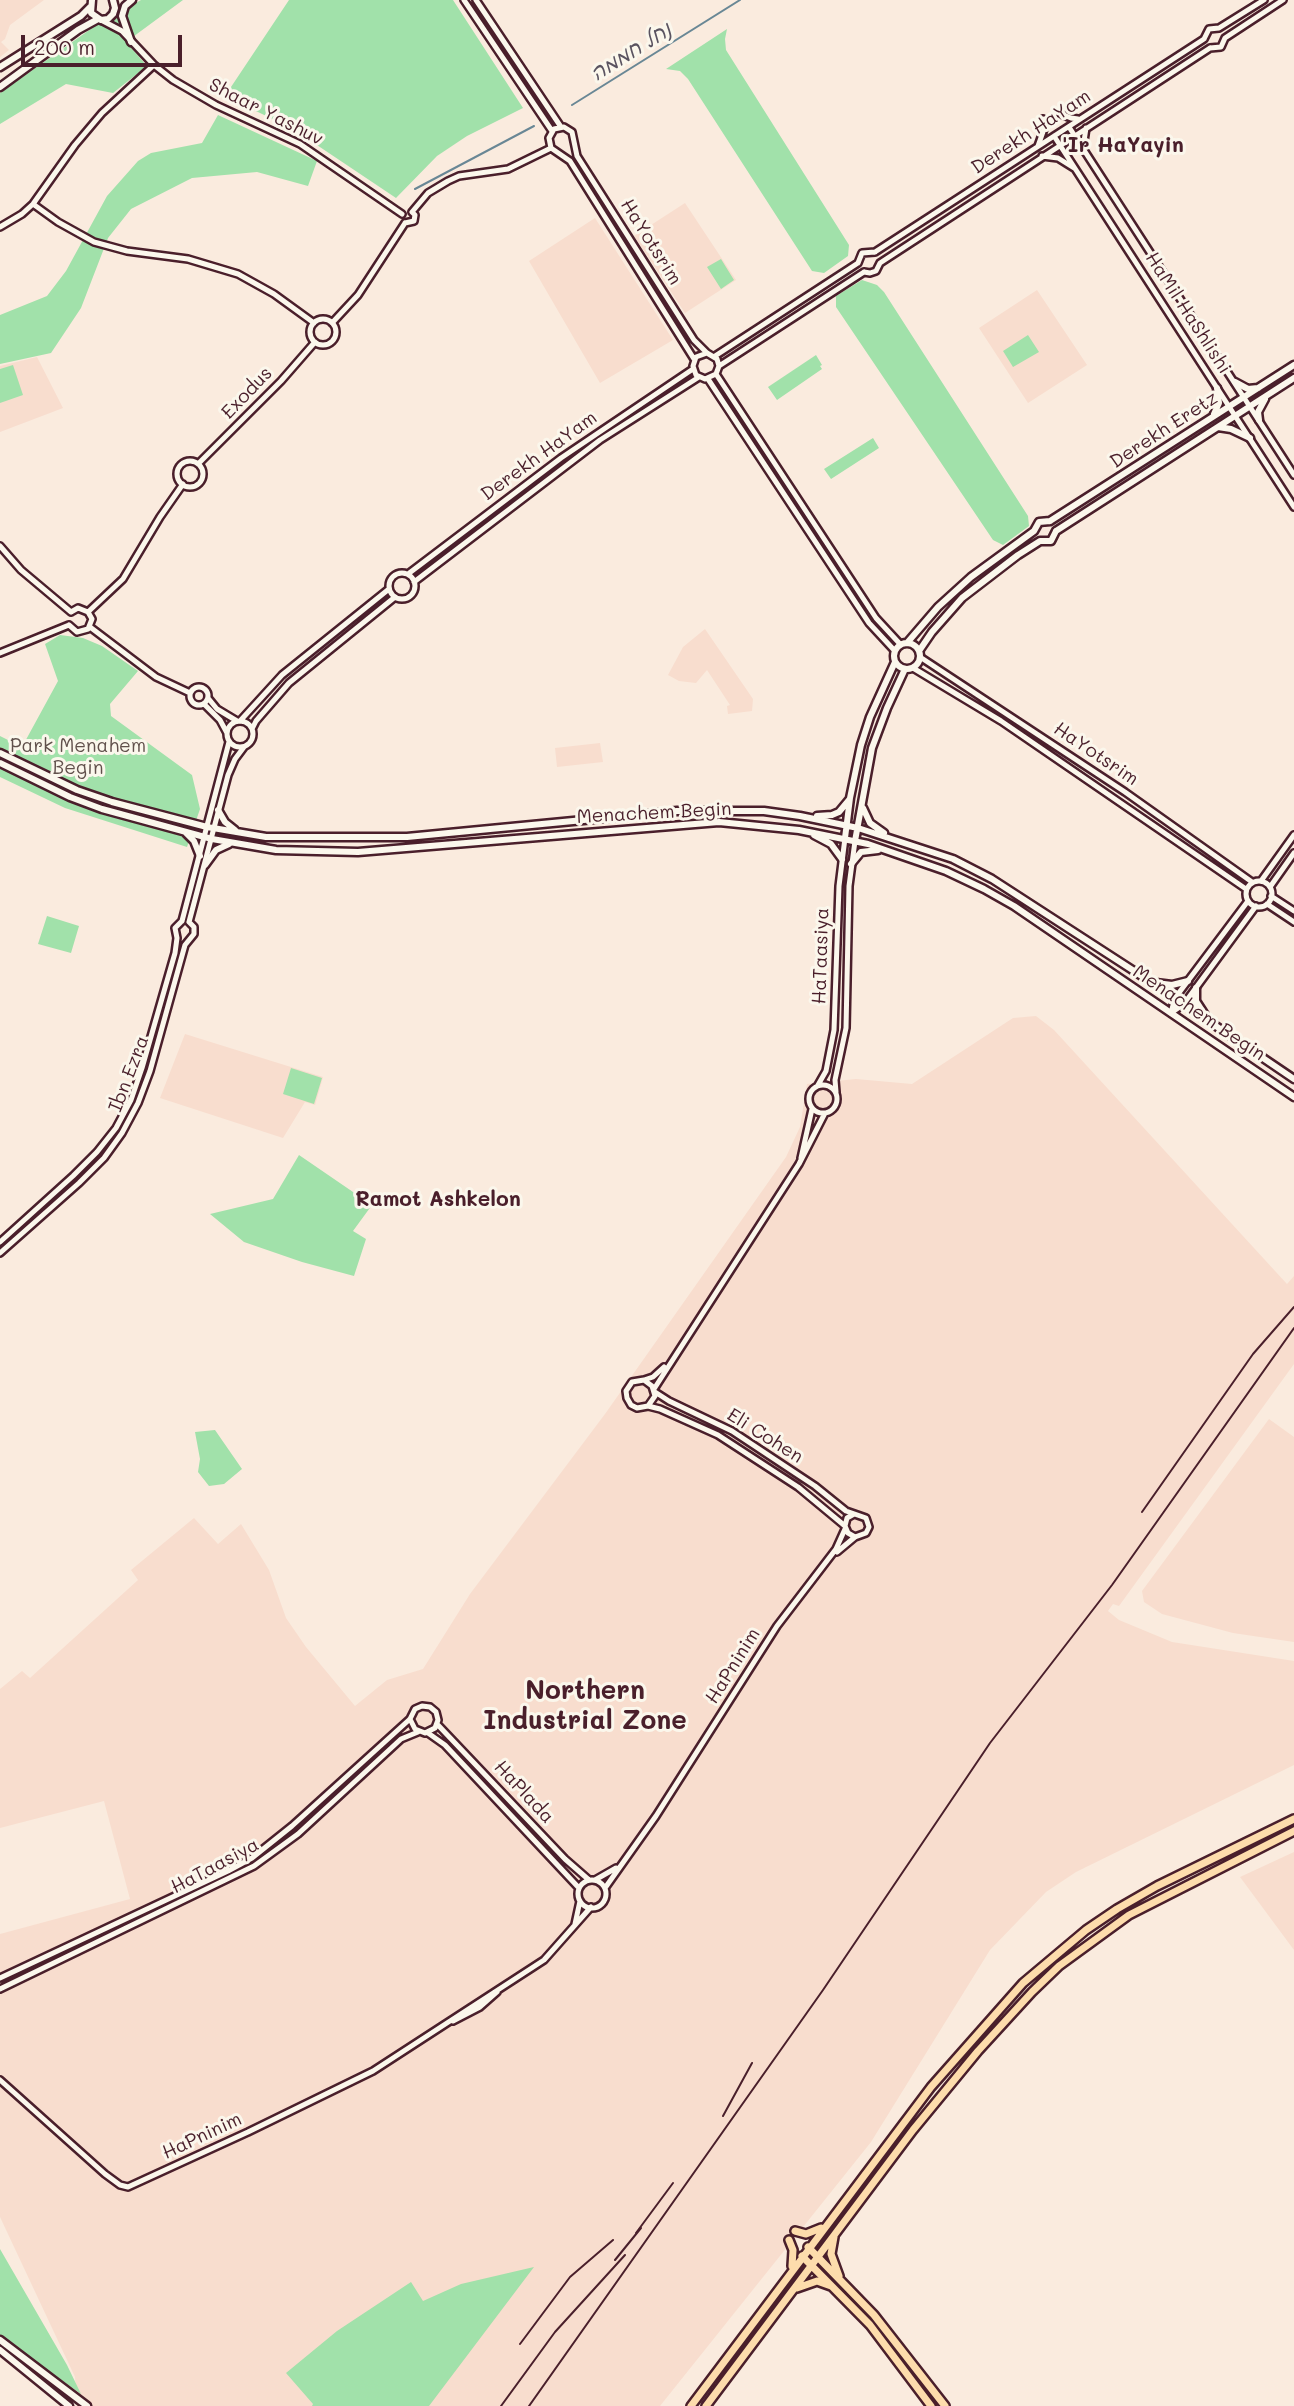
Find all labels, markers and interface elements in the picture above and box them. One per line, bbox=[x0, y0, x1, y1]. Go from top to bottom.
water label: נחל חממה bbox=[586, 17, 676, 87]
scale bar bbox=[24, 21, 186, 65]
text: 200 m bbox=[34, 33, 95, 60]
street label: Shaar Yashuv bbox=[205, 73, 327, 151]
street label: Derekh HaYam bbox=[967, 85, 1095, 179]
district label: 'Ir HaYayin bbox=[1062, 133, 1184, 159]
street label: HaYotsrim bbox=[616, 195, 686, 289]
street label: HaMil HaShlishi bbox=[1140, 248, 1236, 378]
street label: Exodus bbox=[217, 362, 277, 424]
street label: Derekh Eretz bbox=[1106, 387, 1222, 473]
street label: Derekh HaYam bbox=[477, 406, 601, 506]
street label: HaYotsrim bbox=[1049, 717, 1143, 791]
park label: Park Menahem Begin bbox=[10, 735, 146, 779]
street label: Menachem Begin bbox=[576, 798, 732, 828]
street label: HaTaasiya bbox=[808, 907, 834, 1005]
street label: Menachem Begin bbox=[1128, 960, 1270, 1066]
street label: Ibn Ezra bbox=[104, 1033, 154, 1115]
district label: Ramot Ashkelon bbox=[355, 1187, 521, 1213]
street label: Eli Cohen bbox=[723, 1404, 807, 1468]
street label: HaPninim bbox=[701, 1624, 765, 1708]
district label: Northern Industrial Zone bbox=[483, 1675, 687, 1736]
street label: HaPlada bbox=[489, 1756, 559, 1828]
street label: HaTaasiya bbox=[167, 1833, 263, 1899]
street label: HaPninim bbox=[159, 2108, 245, 2164]

